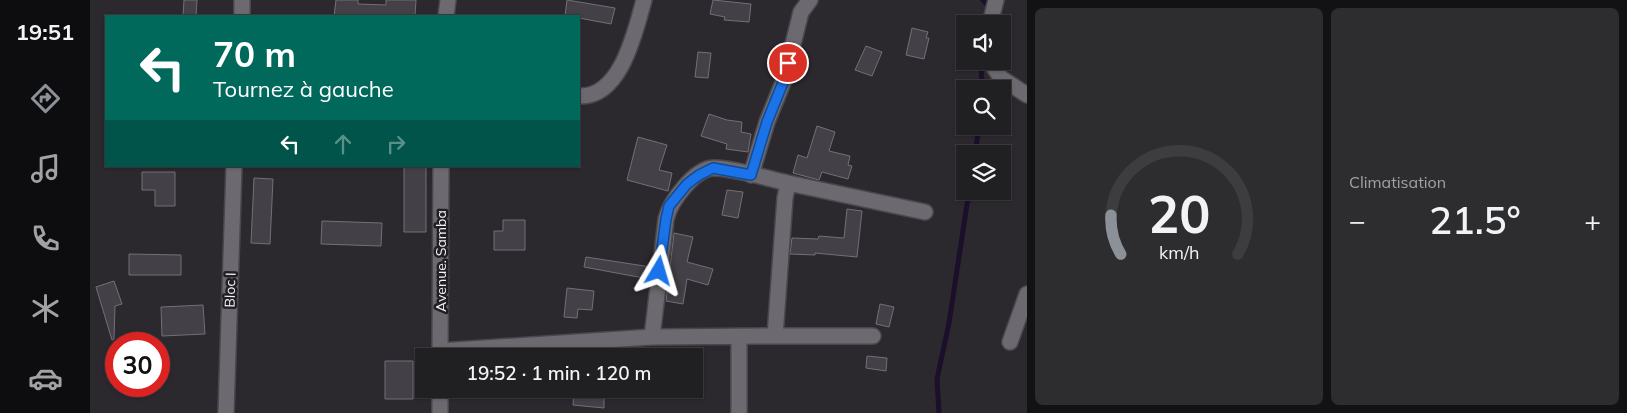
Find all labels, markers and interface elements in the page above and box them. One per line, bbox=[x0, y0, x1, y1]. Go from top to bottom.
map controls bbox=[956, 15, 1011, 200]
button: sound bbox=[956, 15, 1011, 70]
text: 19:51 bbox=[16, 18, 74, 46]
text: 70 m bbox=[213, 32, 296, 76]
icon: left bbox=[130, 35, 195, 100]
pin bbox=[767, 42, 809, 84]
icon: arrive bbox=[774, 49, 802, 77]
text: Tournez à gauche bbox=[213, 75, 394, 103]
button: search bbox=[956, 80, 1011, 135]
icon: directions bbox=[28, 81, 63, 116]
icon: left bbox=[276, 130, 304, 158]
icon: ahead bbox=[329, 130, 357, 158]
icon: right bbox=[382, 130, 410, 158]
button: layers bbox=[956, 145, 1011, 200]
icon: music bbox=[28, 151, 63, 186]
text: Climatisation bbox=[1349, 172, 1446, 192]
text: 20 bbox=[1148, 181, 1210, 246]
text: 21.5° bbox=[1429, 196, 1521, 244]
text: − bbox=[1349, 203, 1366, 238]
text: + bbox=[1584, 203, 1601, 238]
street label: Avenue. Samba bbox=[432, 210, 450, 312]
icon: phone bbox=[28, 221, 63, 256]
text: km/h bbox=[1159, 241, 1199, 263]
position arrow bbox=[632, 244, 684, 296]
street label: Bloc I bbox=[220, 272, 240, 308]
icon: climate bbox=[28, 291, 63, 326]
speed limit sign: 30 bbox=[105, 332, 170, 397]
icon: car bbox=[28, 361, 63, 396]
text: 19:52 · 1 min · 120 m bbox=[466, 361, 652, 385]

